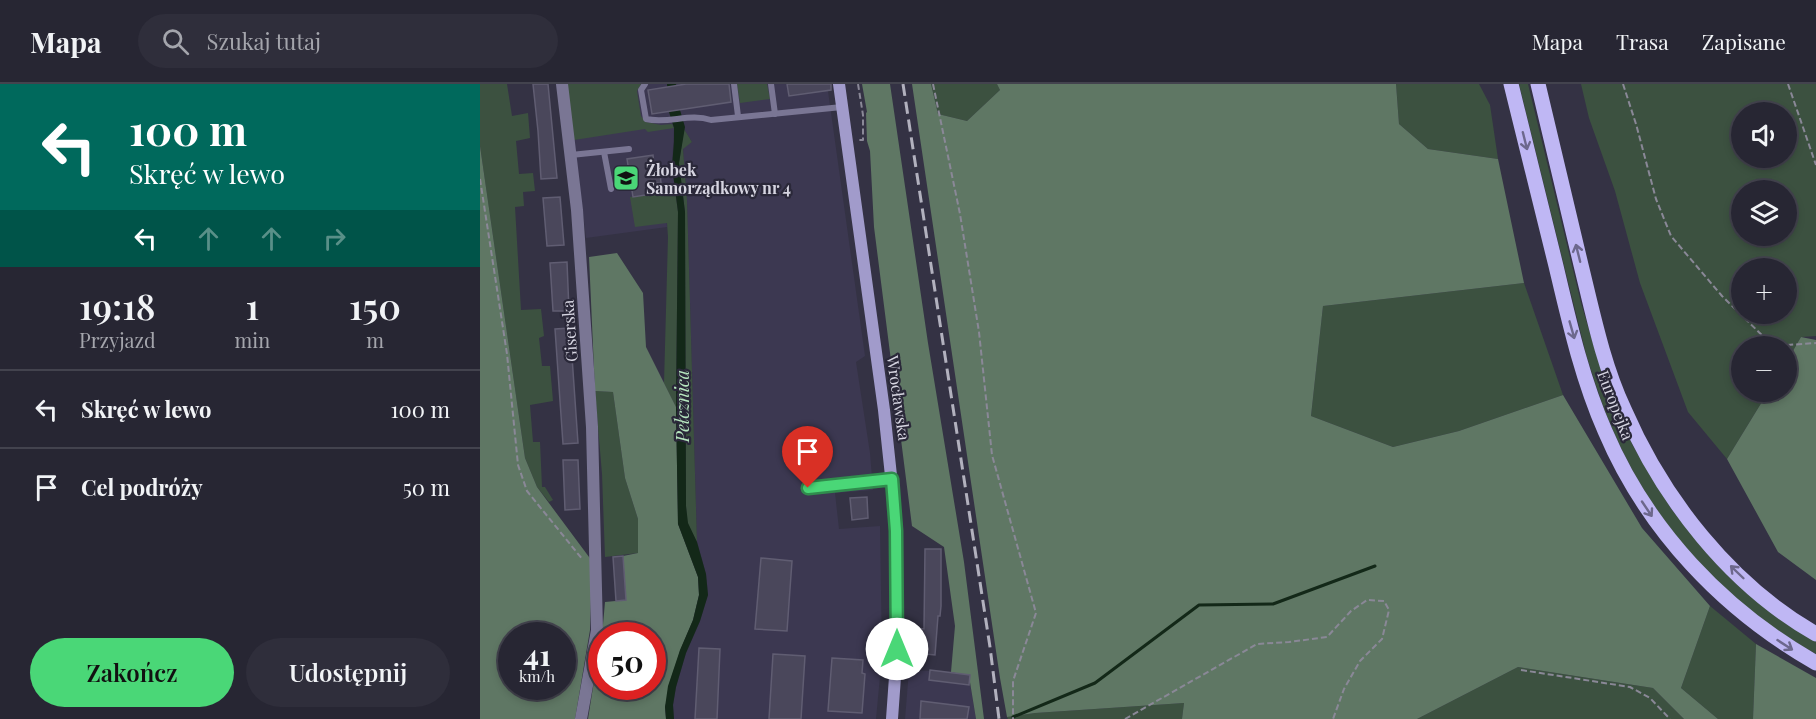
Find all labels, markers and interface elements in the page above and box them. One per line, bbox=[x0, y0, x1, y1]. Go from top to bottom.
search box bbox=[138, 14, 558, 68]
text: Mapa bbox=[30, 23, 102, 60]
icon: search bbox=[159, 25, 192, 58]
text: Szukaj tutaj bbox=[207, 26, 321, 56]
text: Mapa bbox=[1532, 27, 1583, 55]
text: Trasa bbox=[1616, 27, 1669, 55]
text: Zapisane bbox=[1702, 27, 1786, 55]
text: 100 m bbox=[129, 101, 247, 157]
map controls bbox=[1731, 102, 1797, 402]
button: sound bbox=[1731, 102, 1797, 168]
icon: left bbox=[30, 108, 108, 186]
one-way arrow bbox=[1520, 131, 1532, 150]
text: Skręć w lewo bbox=[129, 155, 285, 191]
place label: Żłobek Samorządkowy nr 4 bbox=[646, 159, 791, 198]
school or university icon: Żłobek Samorządkowy nr 4 bbox=[611, 163, 641, 193]
button: layers bbox=[1731, 180, 1797, 246]
icon: left bbox=[129, 222, 162, 255]
icon: ahead bbox=[192, 222, 225, 255]
icon: ahead bbox=[255, 222, 288, 255]
icon: right bbox=[318, 222, 351, 255]
one-way arrow bbox=[1572, 244, 1584, 263]
button: + bbox=[1731, 258, 1797, 324]
text: 19:18 bbox=[79, 281, 156, 329]
text: 1 bbox=[246, 281, 259, 329]
text: 150 bbox=[349, 281, 401, 329]
street label: Giserska bbox=[556, 299, 582, 363]
one-way arrow bbox=[1567, 320, 1578, 339]
text: Przyjazd bbox=[79, 326, 156, 353]
text: min bbox=[235, 326, 270, 353]
text: m bbox=[366, 326, 384, 353]
button: − bbox=[1731, 336, 1797, 402]
street label: Wrocławska bbox=[883, 353, 915, 442]
street label: Europejka bbox=[1593, 367, 1639, 443]
water label: Pełcznica bbox=[670, 370, 694, 443]
icon: left bbox=[30, 393, 63, 426]
text: Skręć w lewo bbox=[81, 394, 212, 424]
text: 100 m bbox=[390, 394, 450, 424]
pin bbox=[782, 426, 833, 488]
icon: arrive bbox=[791, 435, 824, 468]
icon: arrive bbox=[30, 471, 63, 504]
text: Cel podróży bbox=[81, 472, 203, 502]
text: 50 m bbox=[403, 472, 450, 502]
one-way arrow bbox=[1641, 500, 1653, 517]
one-way arrow bbox=[1729, 565, 1744, 580]
position arrow bbox=[865, 617, 929, 681]
speed limit sign: 50 bbox=[588, 622, 666, 700]
text: 41 bbox=[523, 634, 551, 674]
button: Zakończ bbox=[30, 638, 234, 707]
button: Udostępnij bbox=[246, 638, 450, 707]
one-way arrow bbox=[1777, 638, 1794, 651]
text: km/h bbox=[519, 666, 555, 686]

